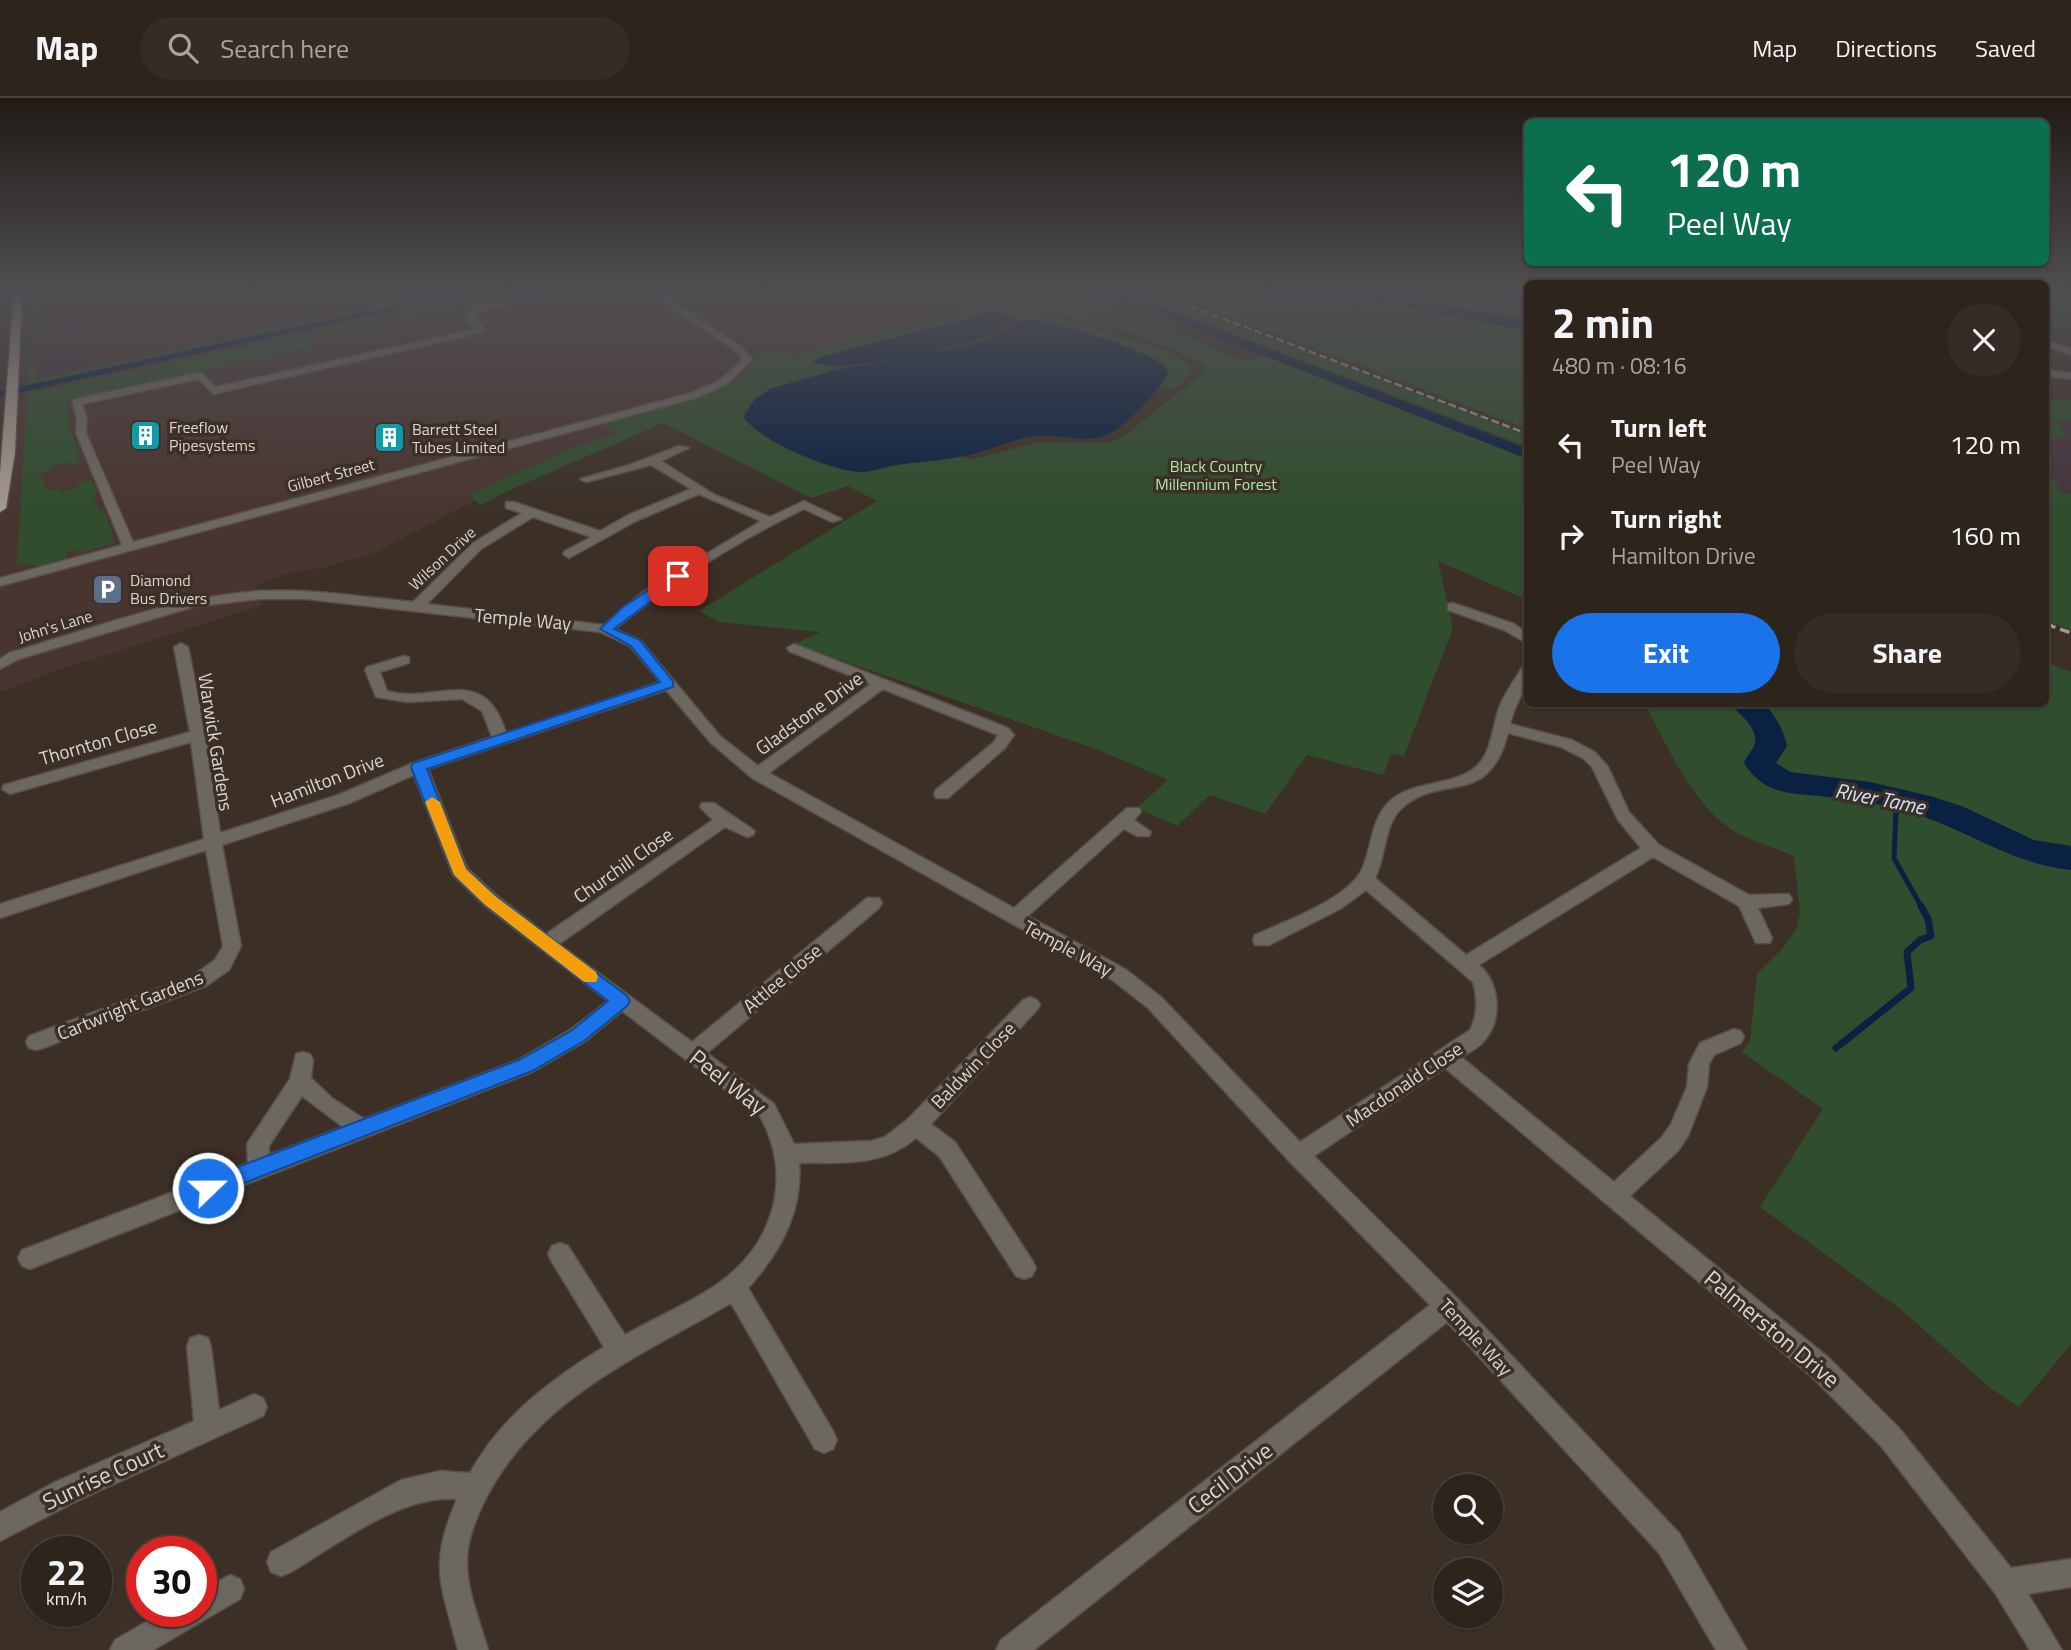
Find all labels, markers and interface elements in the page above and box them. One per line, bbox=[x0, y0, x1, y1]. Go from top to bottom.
search box bbox=[140, 17, 630, 80]
text: Map bbox=[35, 23, 98, 73]
icon: search bbox=[164, 29, 202, 67]
text: Search here bbox=[220, 29, 349, 68]
text: Map bbox=[1752, 30, 1797, 66]
text: Directions bbox=[1835, 30, 1937, 66]
text: Saved bbox=[1975, 30, 2036, 66]
text: 120 m bbox=[1667, 131, 1801, 206]
icon: left bbox=[1552, 147, 1643, 238]
text: Peel Way bbox=[1667, 199, 1792, 247]
text: 2 min bbox=[1552, 290, 1654, 354]
button: close bbox=[1947, 303, 2021, 377]
text: 480 m · 08:16 bbox=[1552, 348, 1687, 383]
text: Turn left bbox=[1611, 408, 1706, 447]
place label: Freeflow Pipesystems bbox=[169, 415, 255, 457]
place label: Barrett Steel Tubes Limited bbox=[412, 417, 505, 459]
building icon: Freeflow Pipesystems bbox=[129, 419, 163, 453]
building icon: Barrett Steel Tubes Limited bbox=[372, 421, 406, 455]
text: 120 m bbox=[1950, 425, 2021, 464]
icon: left bbox=[1552, 426, 1590, 464]
text: Peel Way bbox=[1611, 447, 1701, 482]
street label: Gilbert Street bbox=[285, 452, 378, 498]
park label: Black Country Millennium Forest bbox=[1155, 454, 1277, 496]
text: Turn right bbox=[1611, 499, 1722, 538]
text: 160 m bbox=[1950, 516, 2021, 555]
icon: right bbox=[1552, 517, 1590, 555]
street label: Wilson Drive bbox=[403, 520, 481, 596]
text: Hamilton Drive bbox=[1611, 538, 1756, 573]
pin bbox=[648, 546, 708, 606]
icon: arrive bbox=[659, 557, 697, 595]
place label: Diamond Bus Drivers bbox=[130, 568, 207, 610]
parking icon: Diamond Bus Drivers bbox=[90, 572, 124, 606]
street label: Temple Way bbox=[473, 600, 573, 637]
street label: John's Lane bbox=[15, 603, 95, 649]
button: Exit bbox=[1552, 613, 1780, 693]
button: Share bbox=[1794, 613, 2021, 693]
street label: Gladstone Drive bbox=[749, 664, 868, 762]
street label: Warwick Gardens bbox=[191, 671, 242, 813]
street label: Thornton Close bbox=[36, 711, 160, 772]
street label: Hamilton Drive bbox=[266, 745, 388, 814]
water label: River Tame bbox=[1832, 774, 1929, 823]
street label: Churchill Close bbox=[567, 819, 678, 910]
street label: Temple Way bbox=[1019, 912, 1118, 983]
street label: Attlee Close bbox=[736, 936, 828, 1019]
street label: Cartwright Gardens bbox=[52, 962, 207, 1047]
street label: Baldwin Close bbox=[923, 1014, 1022, 1115]
street label: Macdonald Close bbox=[1340, 1034, 1468, 1133]
street label: Peel Way bbox=[682, 1040, 774, 1123]
position arrow bbox=[171, 1151, 245, 1225]
street label: Palmerston Drive bbox=[1697, 1261, 1848, 1396]
street label: Temple Way bbox=[1433, 1291, 1520, 1382]
street label: Sunrise Court bbox=[36, 1432, 169, 1519]
street label: Cecil Drive bbox=[1180, 1433, 1280, 1522]
map controls bbox=[1433, 1474, 1503, 1628]
button: search bbox=[1433, 1474, 1503, 1544]
speed limit sign: 30 bbox=[126, 1536, 217, 1627]
text: 22 bbox=[47, 1545, 86, 1599]
button: layers bbox=[1433, 1558, 1503, 1628]
text: km/h bbox=[46, 1585, 87, 1612]

